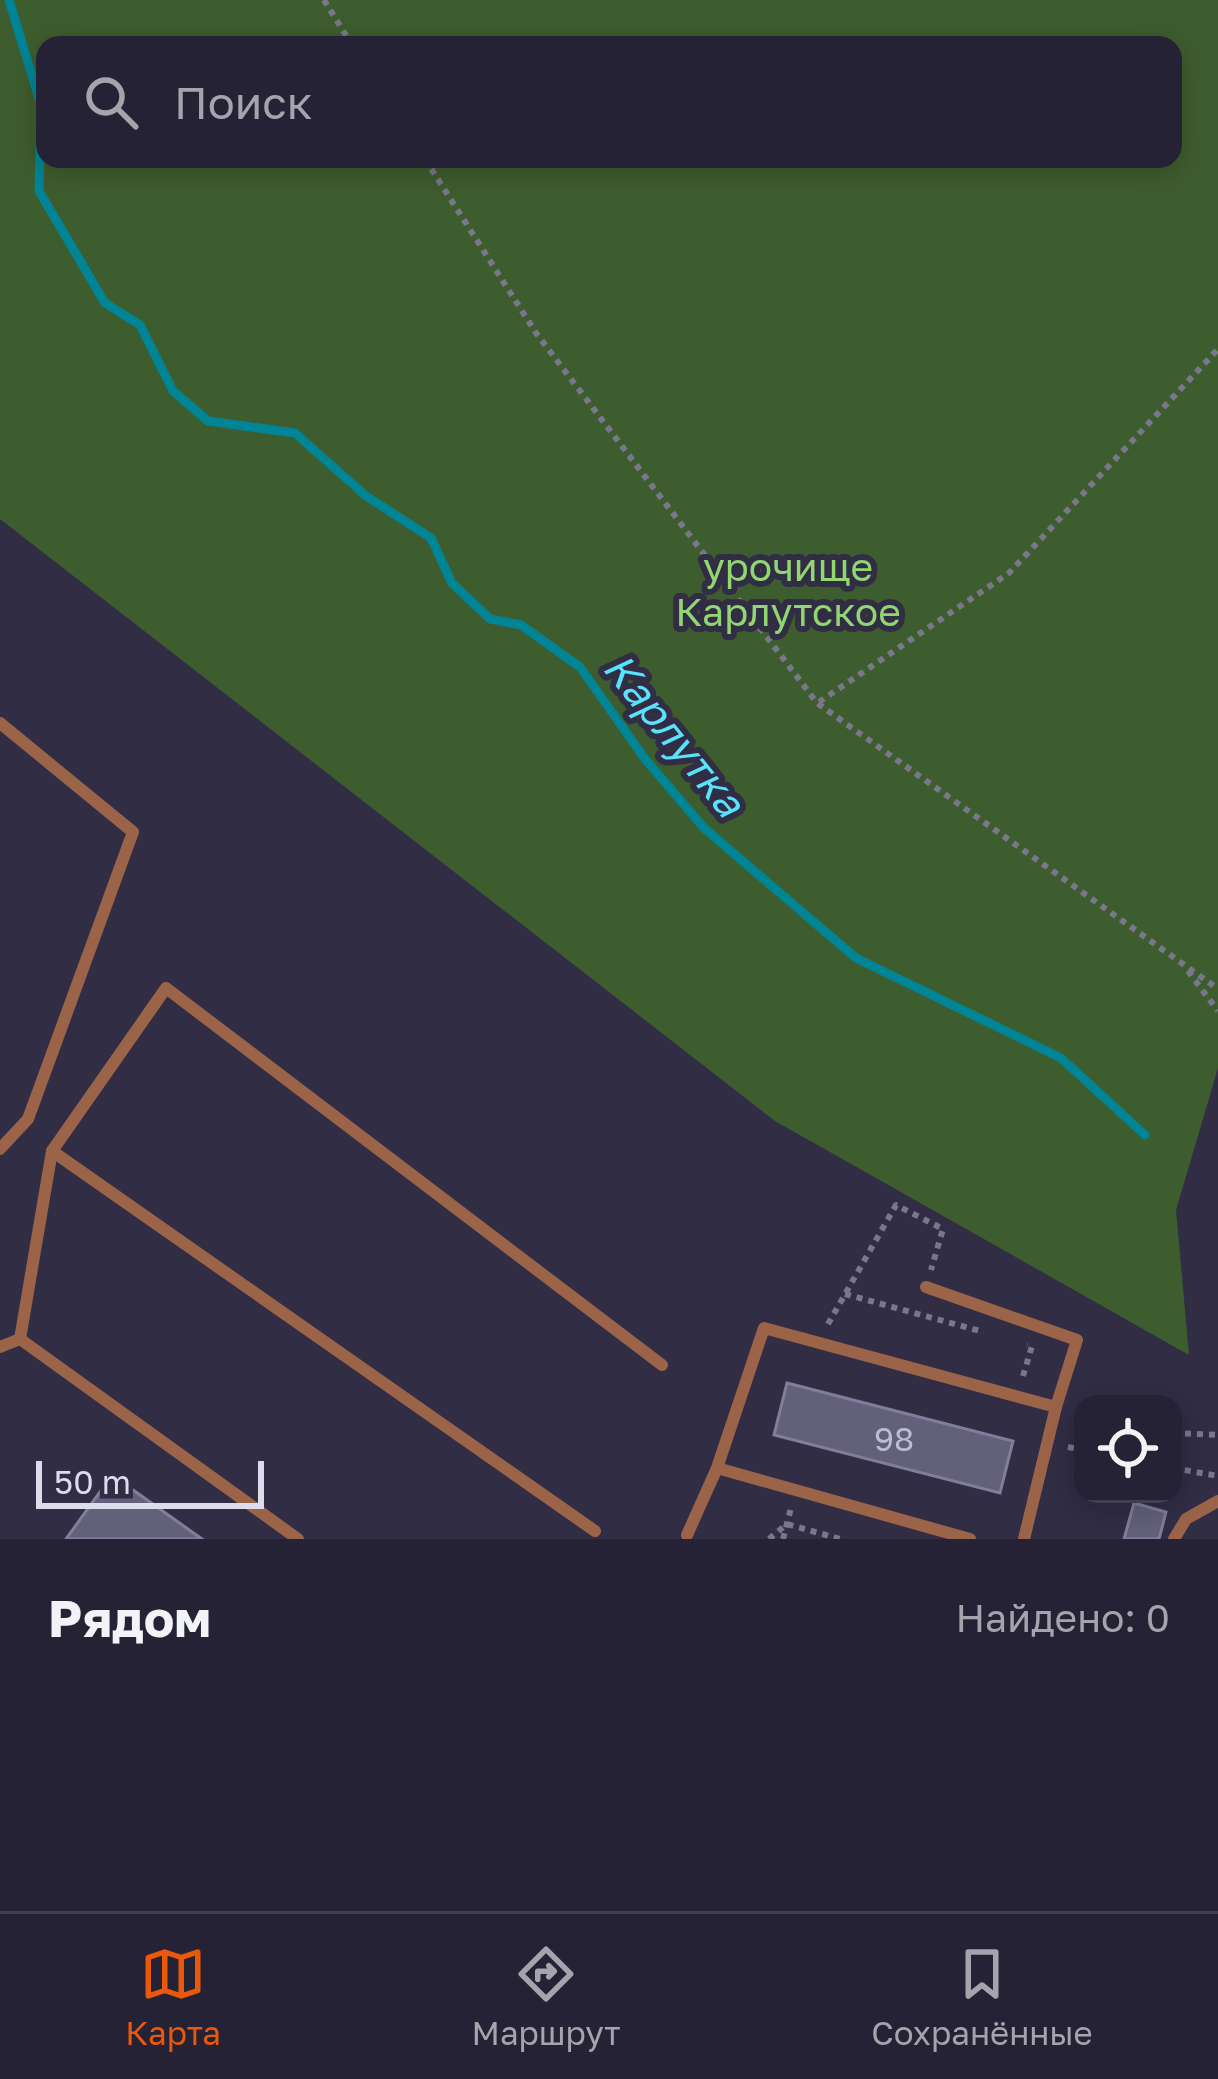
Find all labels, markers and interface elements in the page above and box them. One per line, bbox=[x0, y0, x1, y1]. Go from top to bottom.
search box bbox=[36, 36, 1182, 168]
icon: search bbox=[78, 69, 144, 135]
text: Поиск bbox=[174, 75, 313, 129]
park label: урочище Карлутское bbox=[675, 543, 901, 635]
water label: Карлутка bbox=[594, 642, 757, 827]
map controls bbox=[1074, 1395, 1182, 1503]
button: locate bbox=[1074, 1395, 1182, 1503]
house number: 98 bbox=[874, 1419, 914, 1458]
scale bar bbox=[36, 1455, 264, 1508]
text: 50 m bbox=[54, 1462, 131, 1501]
text: Рядом bbox=[48, 1587, 211, 1648]
text: Найдено: 0 bbox=[955, 1594, 1170, 1641]
tab: Карта bbox=[125, 1941, 221, 2052]
tab: Маршрут bbox=[472, 1941, 621, 2052]
tab: Сохранённые bbox=[871, 1941, 1093, 2052]

